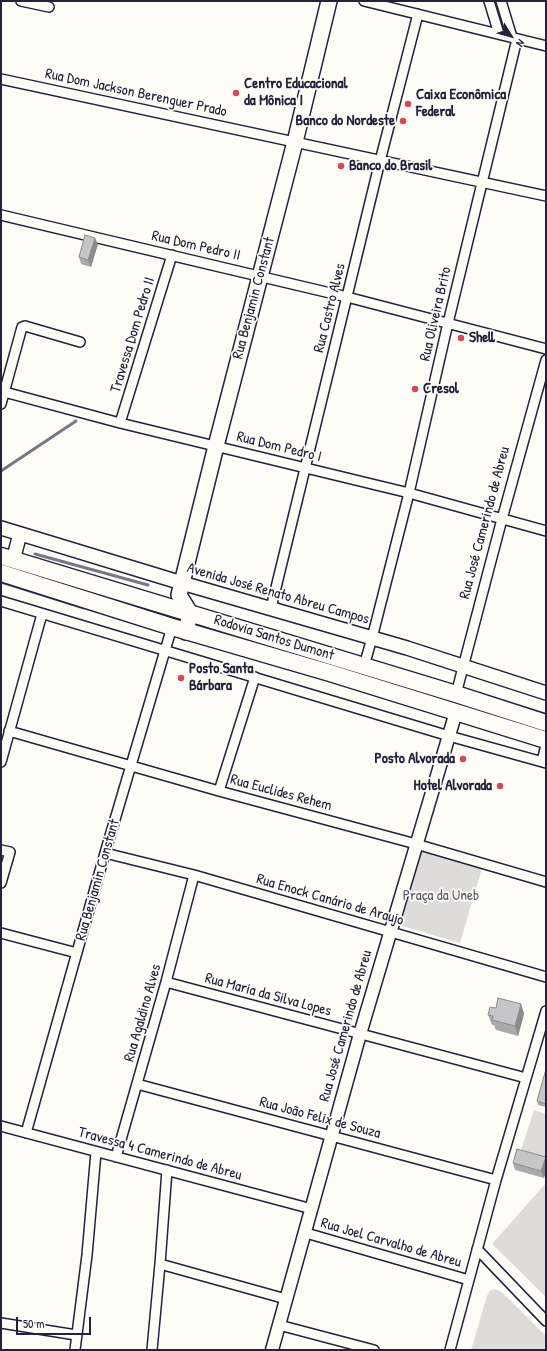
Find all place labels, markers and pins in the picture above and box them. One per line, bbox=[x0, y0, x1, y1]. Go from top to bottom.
place label: Centro Educacional da Mônica I bbox=[244, 75, 347, 110]
place label: Caixa Econômica Federal bbox=[416, 86, 506, 121]
marker: Centro Educacional da Mônica I bbox=[231, 88, 241, 98]
marker: Caixa Econômica Federal bbox=[403, 99, 413, 109]
place label: Banco do Nordeste bbox=[296, 112, 395, 130]
marker: Banco do Nordeste bbox=[398, 116, 408, 126]
place label: Banco do Brasil bbox=[349, 157, 432, 175]
marker: Banco do Brasil bbox=[336, 161, 346, 171]
place label: Shell bbox=[469, 329, 495, 347]
marker: Shell bbox=[456, 333, 466, 343]
place label: Cresol bbox=[423, 380, 459, 398]
marker: Cresol bbox=[410, 384, 420, 394]
place label: Posto Santa Bárbara bbox=[189, 660, 253, 695]
marker: Posto Santa Bárbara bbox=[176, 673, 186, 683]
place label: Posto Alvorada bbox=[375, 750, 455, 768]
marker: Posto Alvorada bbox=[458, 754, 468, 764]
place label: Hotel Alvorada bbox=[414, 777, 492, 795]
marker: Hotel Alvorada bbox=[495, 781, 505, 791]

